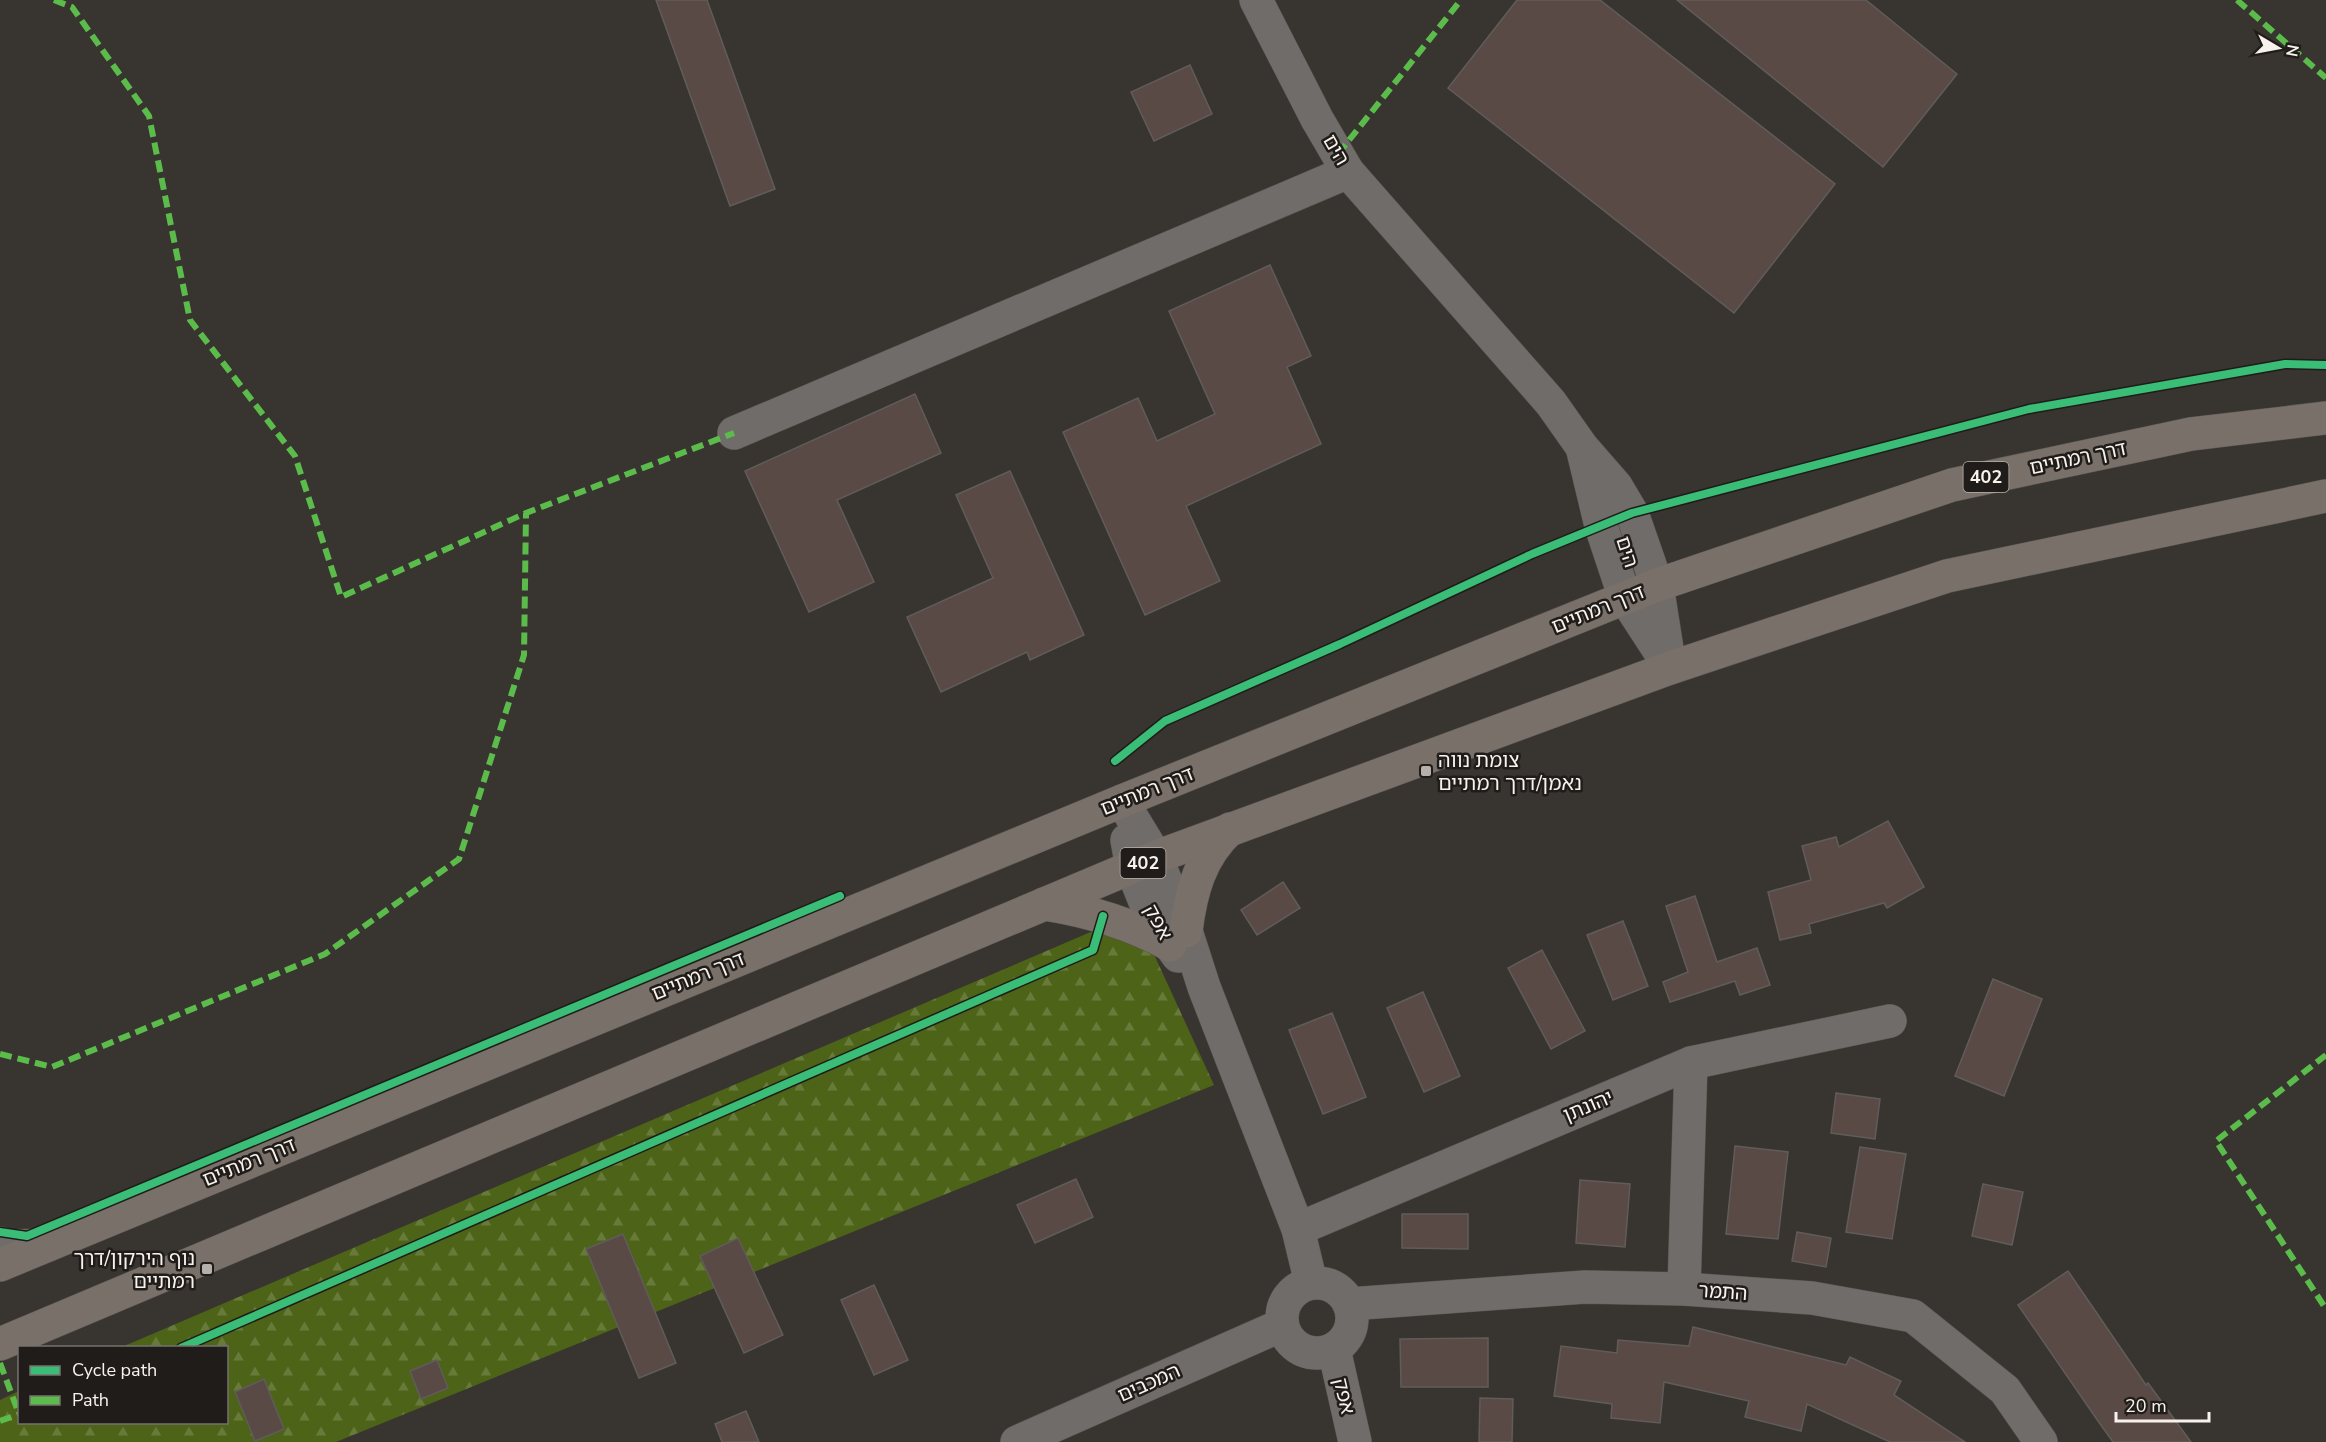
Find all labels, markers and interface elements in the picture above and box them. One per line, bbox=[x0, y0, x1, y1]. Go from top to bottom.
north arrow bbox=[2248, 18, 2308, 78]
text: N bbox=[2280, 43, 2304, 58]
street label: הים bbox=[1316, 130, 1356, 170]
street label: דרך רמתיים bbox=[2027, 435, 2129, 481]
road number: 402 bbox=[1964, 462, 2008, 492]
street label: הים bbox=[1609, 533, 1645, 571]
street label: דרך רמתיים bbox=[1547, 578, 1649, 640]
place label: צומת נווה נאמן/דרך רמתיים bbox=[1438, 747, 1582, 797]
street label: דרך רמתיים bbox=[1096, 760, 1198, 822]
marker: צומת נווה נאמן/דרך רמתיים bbox=[1419, 764, 1433, 778]
road number: 402 bbox=[1120, 848, 1166, 878]
street label: אפק bbox=[1137, 899, 1179, 945]
street label: דרך רמתיים bbox=[647, 945, 749, 1007]
street label: יהונתן bbox=[1559, 1083, 1617, 1129]
street label: דרך רמתיים bbox=[198, 1131, 300, 1193]
place label: נוף הירקון/דרך רמתיים bbox=[73, 1245, 195, 1295]
marker: נוף הירקון/דרך רמתיים bbox=[200, 1262, 214, 1276]
street label: התמר bbox=[1698, 1277, 1748, 1307]
legend bbox=[18, 1346, 228, 1424]
street label: המכבים bbox=[1113, 1357, 1185, 1409]
text: Cycle path bbox=[72, 1358, 157, 1382]
street label: אפק bbox=[1327, 1375, 1361, 1417]
scale bar bbox=[2116, 1385, 2209, 1423]
text: Path bbox=[72, 1388, 109, 1412]
text: 20 m bbox=[2125, 1394, 2167, 1418]

